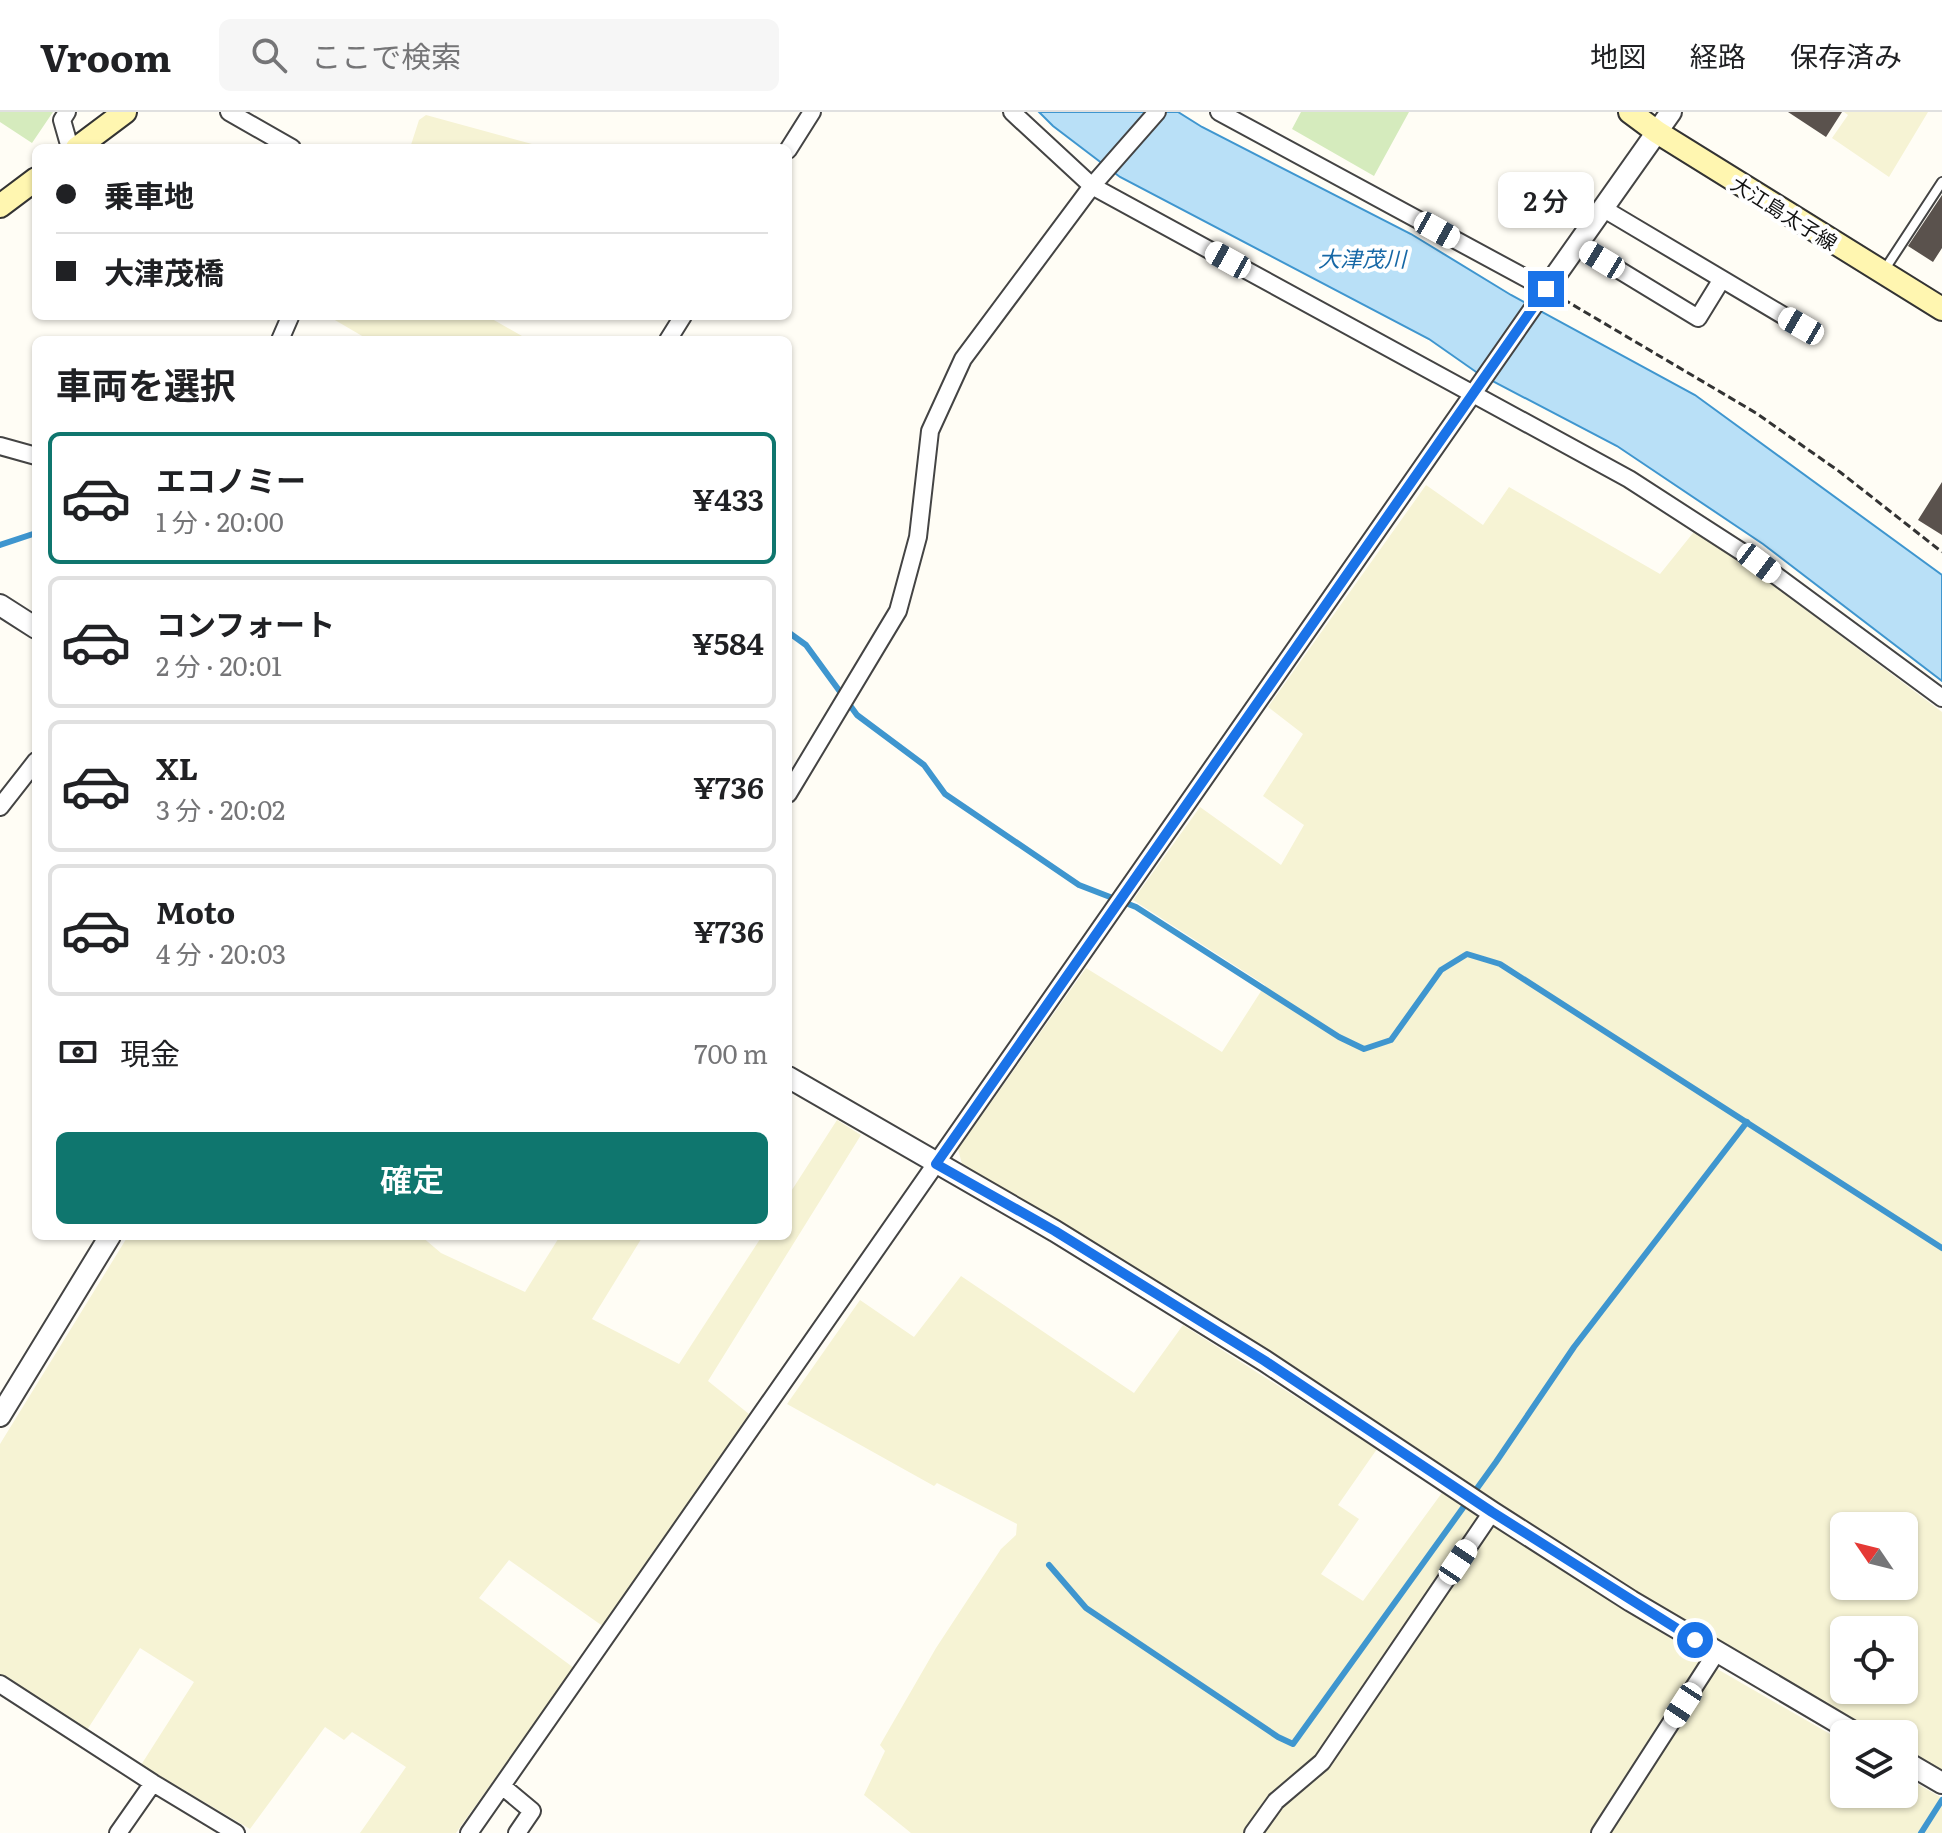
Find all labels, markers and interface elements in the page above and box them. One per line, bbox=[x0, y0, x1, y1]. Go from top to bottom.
search box bbox=[219, 19, 779, 91]
text: Vroom bbox=[40, 27, 171, 84]
icon: search bbox=[247, 33, 291, 77]
text: ここで検索 bbox=[311, 33, 461, 77]
text: 地図 bbox=[1590, 34, 1646, 76]
text: 経路 bbox=[1690, 34, 1746, 76]
text: 保存済み bbox=[1790, 34, 1902, 76]
street label: 大江島太子線 bbox=[1726, 167, 1844, 257]
text: 乗車地 bbox=[104, 172, 194, 216]
callout: 2 分 bbox=[1498, 173, 1594, 229]
text: 2 分 bbox=[1524, 180, 1568, 219]
car bbox=[1410, 208, 1464, 252]
car bbox=[1575, 237, 1629, 283]
car bbox=[1201, 238, 1255, 282]
water label: 大津茂川 bbox=[1318, 241, 1408, 274]
text: 大津茂橋 bbox=[104, 249, 224, 293]
route end bbox=[1528, 271, 1564, 307]
car bbox=[1774, 304, 1828, 348]
text: 車両を選択 bbox=[56, 357, 236, 410]
text: エコノミー bbox=[156, 457, 306, 501]
icon: car bbox=[60, 462, 132, 534]
text: ¥433 bbox=[692, 476, 764, 520]
text: 1 分 · 20:00 bbox=[156, 501, 284, 540]
car bbox=[1733, 539, 1785, 587]
text: コンフォート bbox=[156, 601, 335, 645]
icon: car bbox=[60, 606, 132, 678]
text: ¥584 bbox=[692, 620, 764, 664]
text: 2 分 · 20:01 bbox=[156, 645, 282, 684]
text: XL bbox=[156, 745, 198, 789]
icon: car bbox=[60, 750, 132, 822]
text: ¥736 bbox=[693, 764, 764, 808]
text: 3 分 · 20:02 bbox=[156, 789, 285, 828]
text: Moto bbox=[156, 889, 235, 933]
icon: car bbox=[60, 894, 132, 966]
text: ¥736 bbox=[693, 908, 764, 952]
text: 4 分 · 20:03 bbox=[156, 933, 286, 972]
icon: cash bbox=[56, 1030, 100, 1074]
text: 現金 bbox=[120, 1030, 180, 1074]
text: 700 m bbox=[694, 1033, 768, 1072]
button: 確定 bbox=[56, 1132, 768, 1224]
north arrow bbox=[1830, 1512, 1918, 1600]
map controls bbox=[1830, 1512, 1918, 1808]
car bbox=[1435, 1535, 1481, 1589]
button: locate bbox=[1830, 1616, 1918, 1704]
route start bbox=[1677, 1622, 1713, 1658]
car bbox=[1660, 1678, 1706, 1732]
button: layers bbox=[1830, 1720, 1918, 1808]

